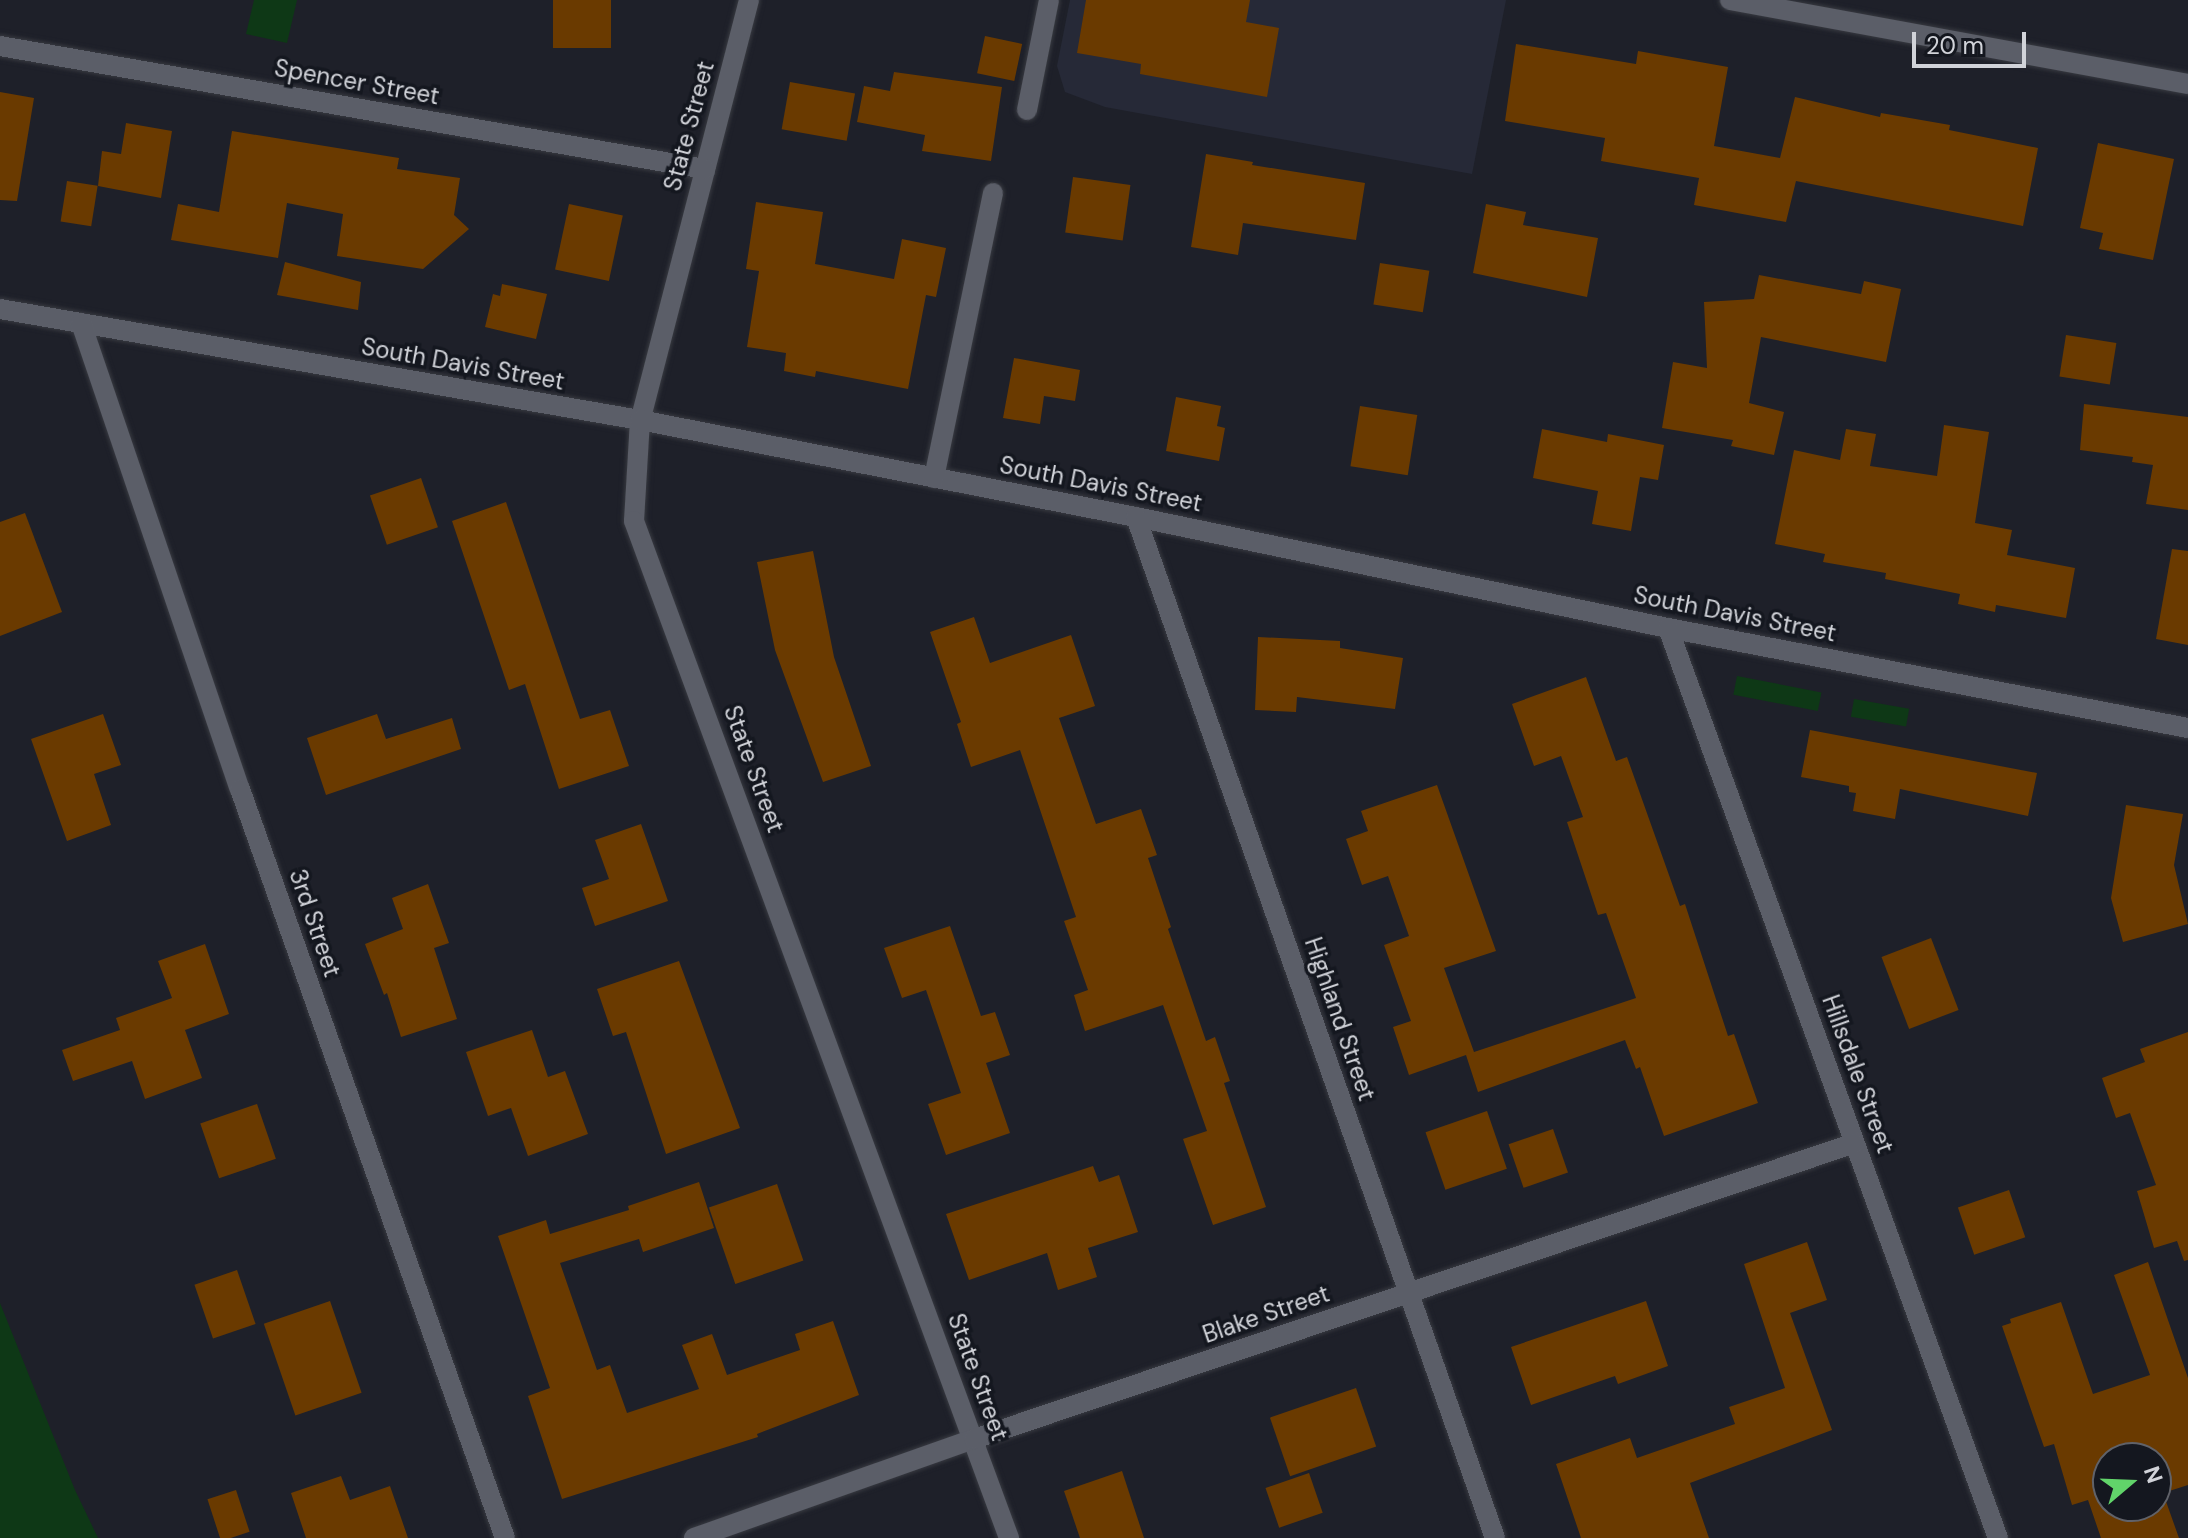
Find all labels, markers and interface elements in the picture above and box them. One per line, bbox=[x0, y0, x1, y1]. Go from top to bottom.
scale bar bbox=[1916, 16, 2030, 66]
text: 20 m bbox=[1926, 30, 1984, 61]
street label: Spencer Street bbox=[272, 53, 442, 111]
street label: State Street bbox=[658, 58, 720, 194]
street label: South Davis Street bbox=[359, 332, 567, 396]
street label: South Davis Street bbox=[997, 450, 1205, 518]
street label: South Davis Street bbox=[1631, 580, 1839, 648]
street label: State Street bbox=[718, 702, 790, 836]
street label: 3rd Street bbox=[283, 865, 347, 981]
street label: Highland Street bbox=[1299, 934, 1381, 1104]
street label: Hillsdale Street bbox=[1816, 991, 1900, 1157]
street label: Blake Street bbox=[1199, 1279, 1333, 1349]
street label: State Street bbox=[942, 1310, 1014, 1444]
north arrow bbox=[2092, 1442, 2172, 1522]
text: N bbox=[2137, 1462, 2170, 1487]

